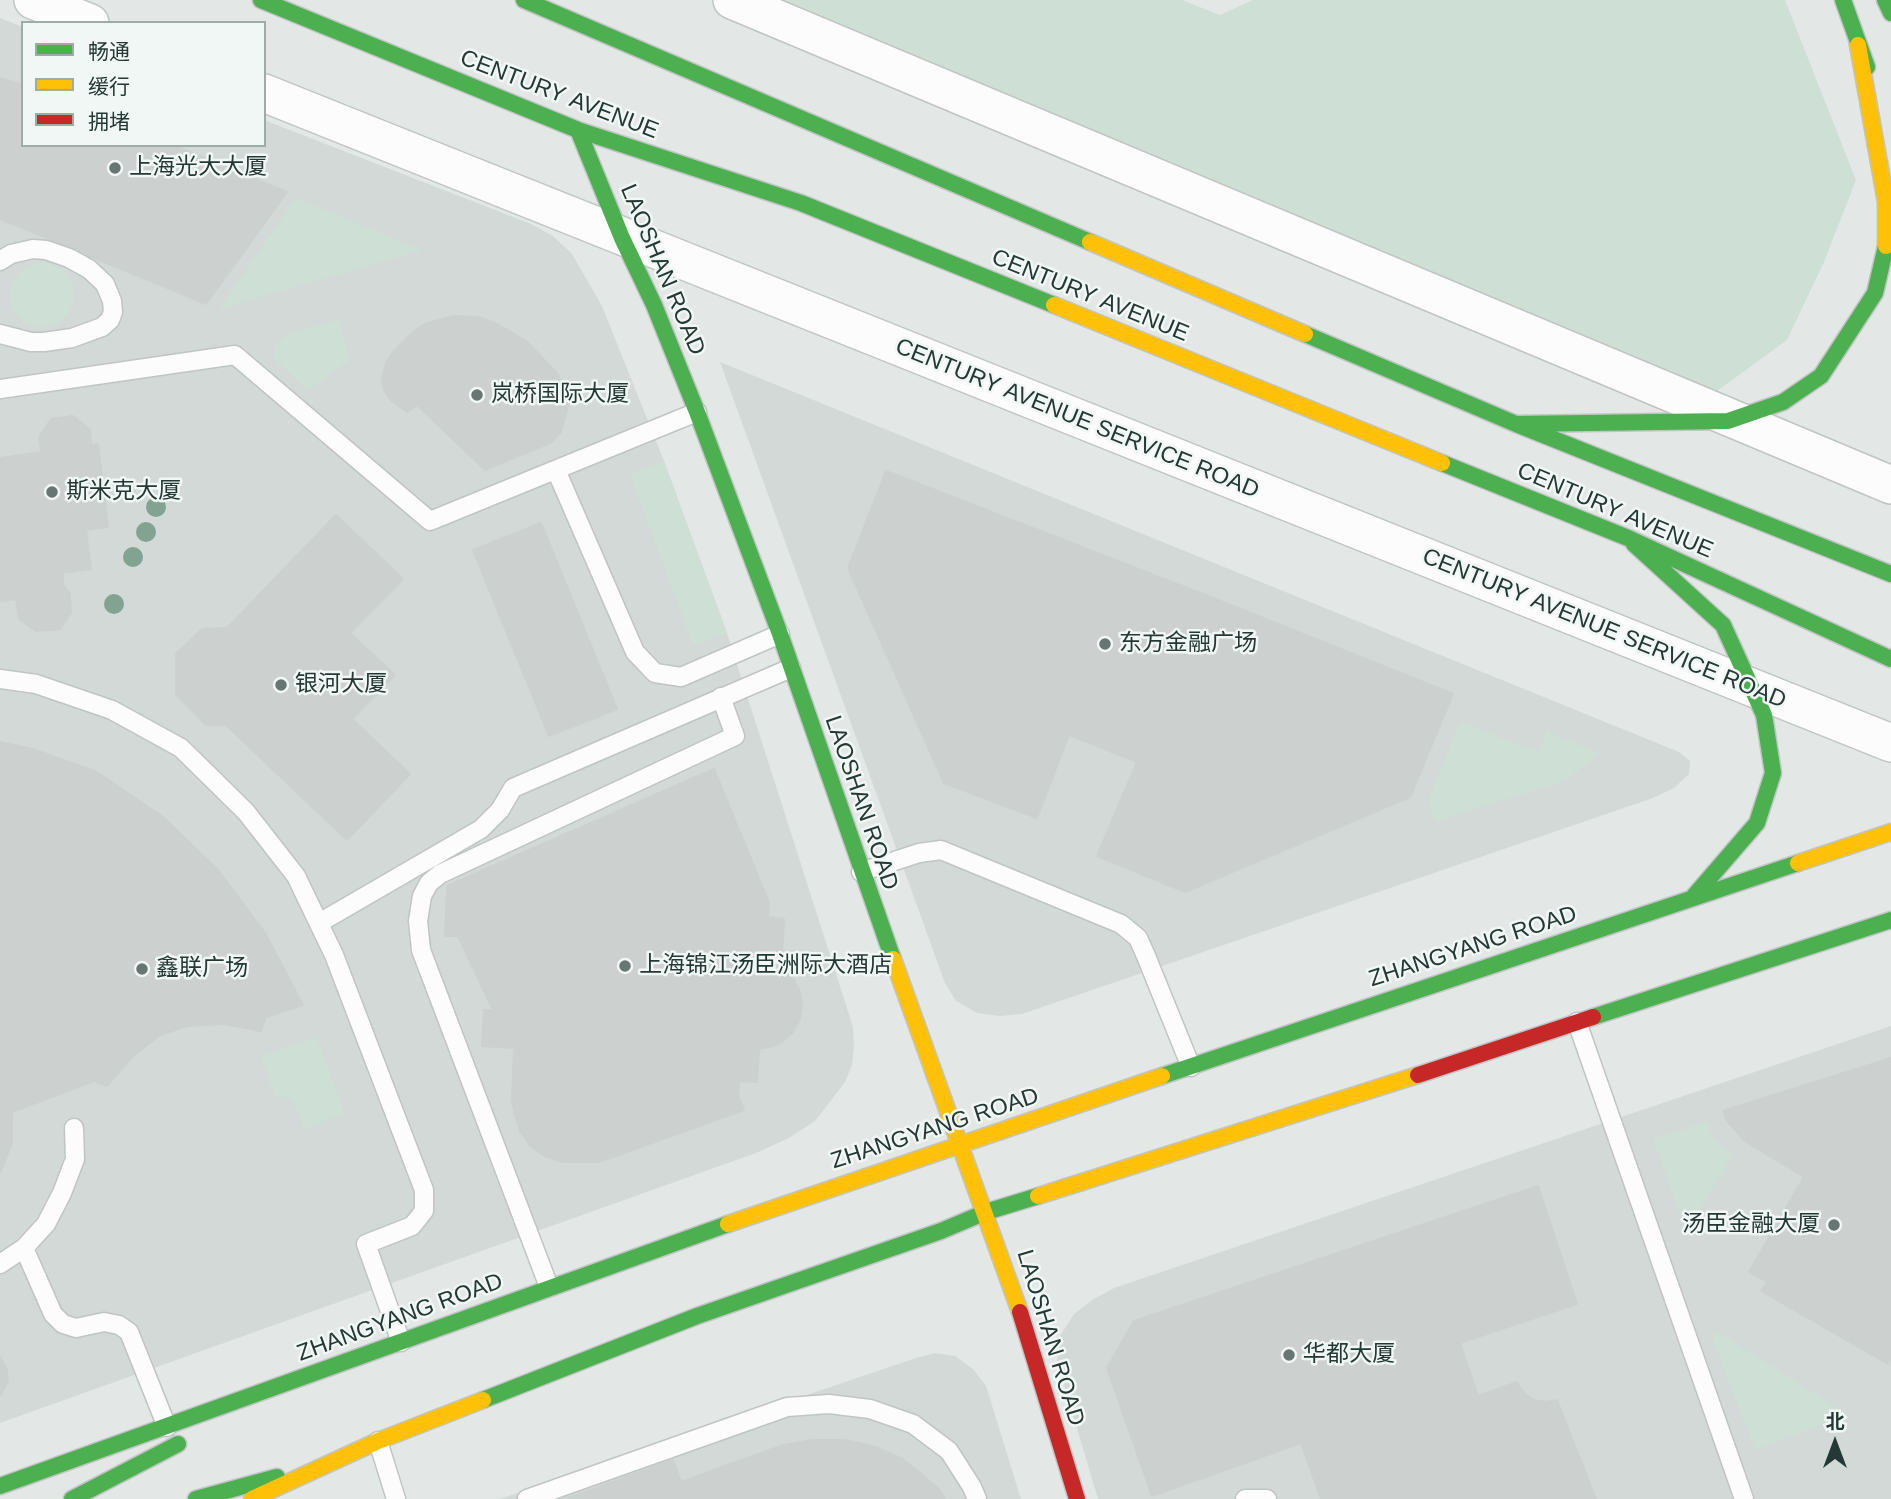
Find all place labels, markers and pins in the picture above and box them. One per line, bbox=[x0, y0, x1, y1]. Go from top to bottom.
place label: 上海光大大厦 bbox=[129, 154, 267, 182]
marker: 上海光大大厦 bbox=[107, 160, 123, 176]
place label: 岚桥国际大厦 bbox=[491, 381, 629, 409]
marker: 岚桥国际大厦 bbox=[469, 387, 485, 403]
place label: 斯米克大厦 bbox=[66, 478, 181, 506]
marker: 斯米克大厦 bbox=[44, 484, 60, 500]
place label: 东方金融广场 bbox=[1119, 630, 1257, 658]
marker: 东方金融广场 bbox=[1097, 636, 1113, 652]
place label: 银河大厦 bbox=[295, 671, 387, 699]
marker: 银河大厦 bbox=[273, 677, 289, 693]
place label: 上海锦江汤臣洲际大酒店 bbox=[639, 952, 892, 980]
place label: 鑫联广场 bbox=[156, 955, 248, 983]
marker: 上海锦江汤臣洲际大酒店 bbox=[617, 958, 633, 974]
marker: 鑫联广场 bbox=[134, 961, 150, 977]
place label: 汤臣金融大厦 bbox=[1682, 1211, 1820, 1239]
marker: 汤臣金融大厦 bbox=[1826, 1217, 1842, 1233]
place label: 华都大厦 bbox=[1303, 1341, 1395, 1369]
marker: 华都大厦 bbox=[1281, 1347, 1297, 1363]

